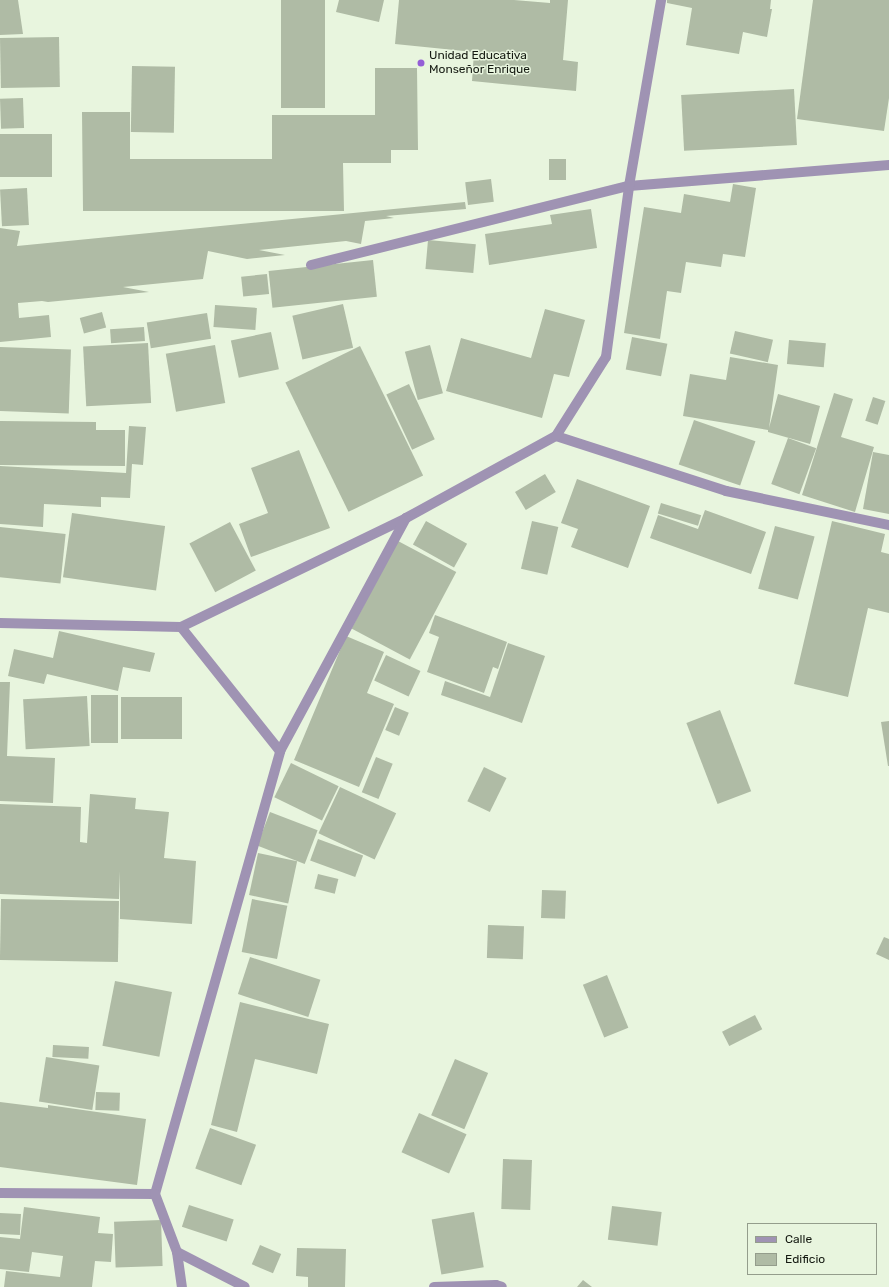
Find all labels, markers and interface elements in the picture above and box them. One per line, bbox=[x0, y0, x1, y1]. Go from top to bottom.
place label: Unidad Educativa Monseñor Enrique bbox=[429, 49, 530, 77]
marker: Unidad Educativa Monseñor Enrique bbox=[416, 58, 426, 68]
legend bbox=[747, 1223, 877, 1275]
text: Calle bbox=[785, 1232, 812, 1246]
text: Edificio bbox=[785, 1252, 825, 1266]

